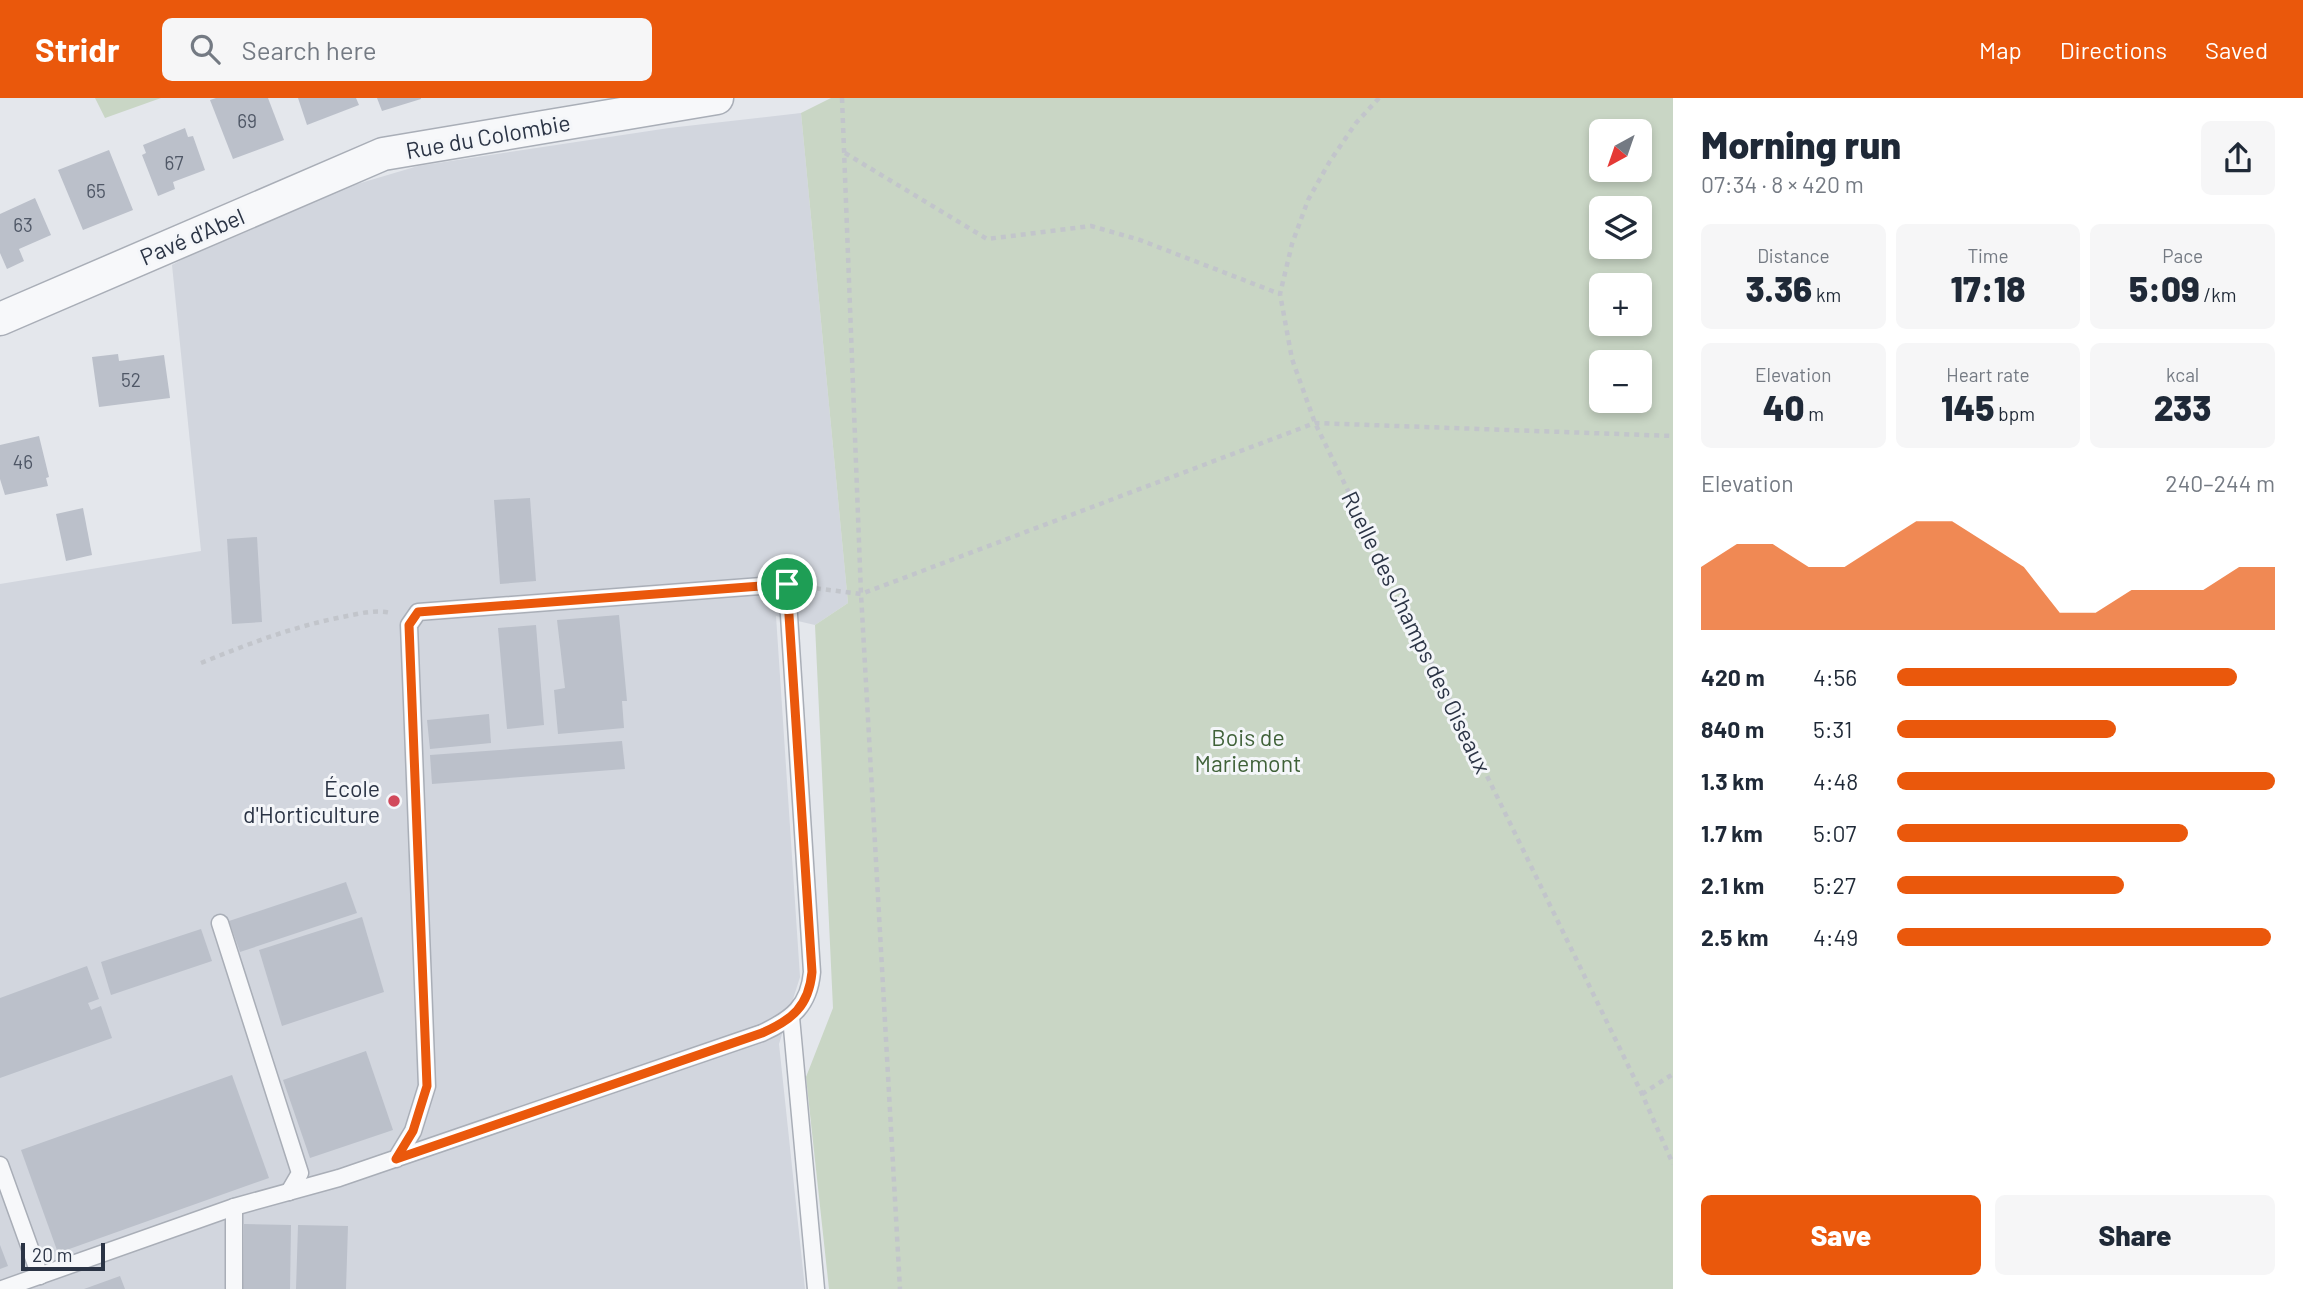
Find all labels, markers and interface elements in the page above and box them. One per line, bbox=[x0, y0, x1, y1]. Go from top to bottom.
search box bbox=[162, 18, 652, 81]
text: Stridr bbox=[35, 29, 120, 69]
icon: search bbox=[186, 30, 224, 68]
text: Search here bbox=[242, 34, 377, 65]
text: Map bbox=[1979, 35, 2022, 64]
text: Directions bbox=[2060, 35, 2167, 64]
text: Saved bbox=[2205, 35, 2268, 64]
street label: Rue du Colombie bbox=[403, 108, 573, 164]
house number: 69 bbox=[237, 109, 257, 132]
north arrow bbox=[1589, 119, 1652, 182]
map controls bbox=[1589, 119, 1652, 413]
text: Morning run bbox=[1701, 121, 1901, 167]
button: share bbox=[2201, 121, 2275, 195]
house number: 67 bbox=[165, 151, 183, 174]
text: 07:34 · 8 × 420 m bbox=[1701, 170, 1864, 198]
house number: 65 bbox=[86, 179, 106, 202]
button: layers bbox=[1589, 196, 1652, 259]
street label: Pavé d'Abel bbox=[136, 201, 248, 271]
house number: 63 bbox=[13, 213, 33, 236]
text: Distance bbox=[1757, 244, 1830, 267]
text: Time bbox=[1967, 244, 2009, 267]
text: Pace bbox=[2162, 244, 2203, 267]
text: 3.36 bbox=[1745, 267, 1812, 309]
text: 17:18 bbox=[1951, 267, 2025, 309]
text: 5:09 bbox=[2129, 267, 2200, 309]
button: + bbox=[1589, 273, 1652, 336]
text: km bbox=[1812, 283, 1841, 306]
text: /km bbox=[2200, 283, 2236, 306]
button: − bbox=[1589, 350, 1652, 413]
text: Elevation bbox=[1755, 363, 1832, 386]
text: Heart rate bbox=[1946, 363, 2030, 386]
text: kcal bbox=[2166, 363, 2199, 386]
house number: 52 bbox=[121, 368, 141, 391]
text: 40 bbox=[1763, 386, 1804, 428]
text: 145 bbox=[1941, 386, 1995, 428]
text: 233 bbox=[2154, 386, 2211, 428]
text: m bbox=[1804, 402, 1824, 425]
text: bpm bbox=[1995, 402, 2035, 425]
house number: 46 bbox=[13, 450, 33, 473]
text: Elevation bbox=[1701, 469, 1794, 497]
text: 240–244 m bbox=[2165, 469, 2275, 497]
street label: Ruelle des Champs des Oiseaux bbox=[1336, 486, 1498, 778]
pin bbox=[757, 554, 817, 614]
icon: arrive bbox=[768, 565, 806, 603]
text: 420 m bbox=[1701, 663, 1765, 691]
text: 4:56 bbox=[1813, 663, 1857, 691]
text: 840 m bbox=[1701, 715, 1764, 743]
text: 5:31 bbox=[1813, 715, 1852, 743]
park label: Bois de Mariemont bbox=[1195, 723, 1301, 777]
text: 1.3 km bbox=[1701, 767, 1764, 795]
text: 4:48 bbox=[1813, 767, 1858, 795]
place label: École d'Horticulture bbox=[243, 774, 380, 828]
marker: École d'Horticulture bbox=[386, 793, 402, 809]
text: 1.7 km bbox=[1701, 819, 1763, 847]
text: 5:07 bbox=[1813, 819, 1857, 847]
text: 2.1 km bbox=[1701, 871, 1764, 899]
text: 5:27 bbox=[1813, 871, 1856, 899]
text: 2.5 km bbox=[1701, 923, 1769, 951]
text: 4:49 bbox=[1813, 923, 1858, 951]
button: Save bbox=[1701, 1195, 1981, 1275]
button: Share bbox=[1995, 1195, 2275, 1275]
scale bar bbox=[21, 1240, 105, 1272]
text: 20 m bbox=[32, 1243, 72, 1266]

